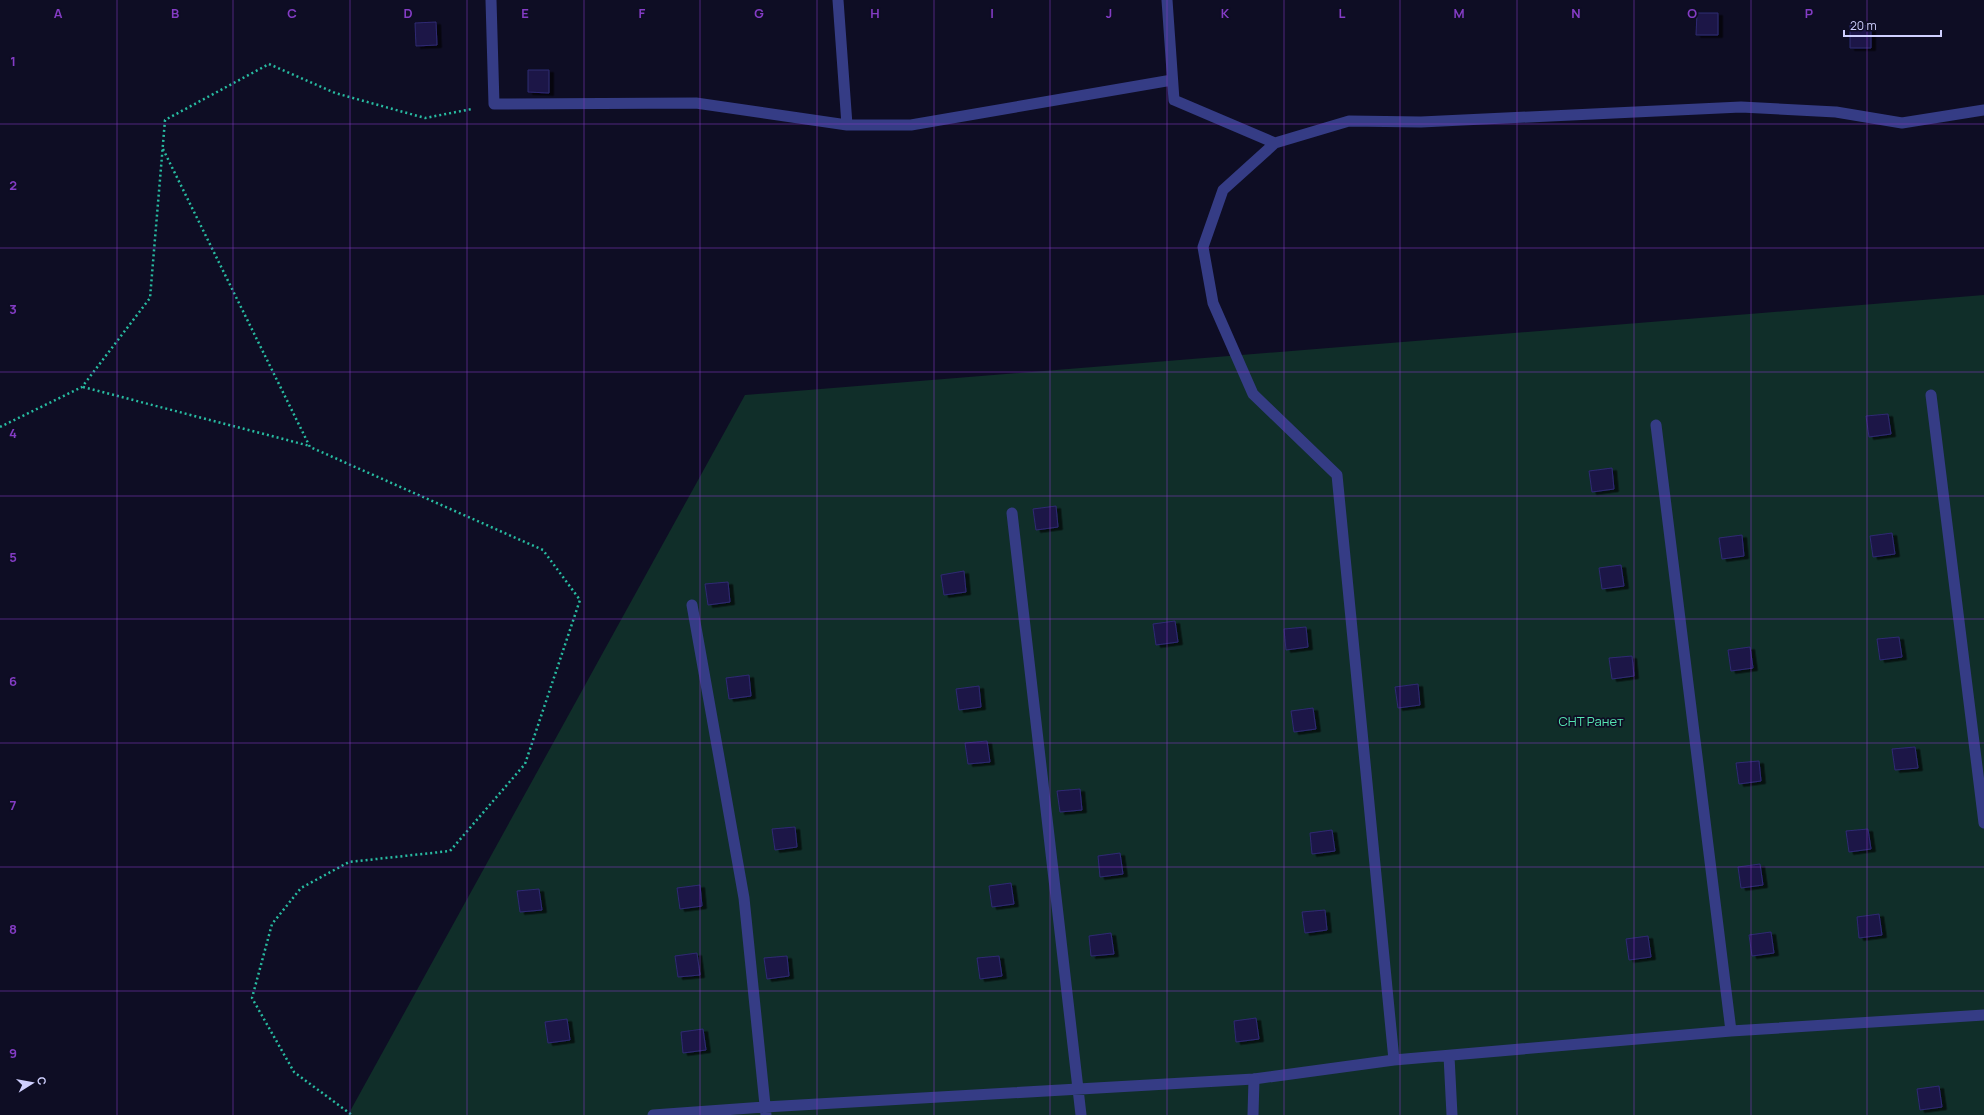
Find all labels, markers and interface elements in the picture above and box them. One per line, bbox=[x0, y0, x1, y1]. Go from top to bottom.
text: A bbox=[54, 4, 63, 22]
text: B bbox=[171, 4, 179, 22]
text: C bbox=[287, 4, 297, 22]
text: D bbox=[403, 4, 413, 22]
text: E bbox=[521, 4, 529, 22]
text: F bbox=[639, 4, 646, 22]
text: G bbox=[754, 4, 764, 22]
text: H bbox=[870, 4, 880, 22]
text: I bbox=[990, 4, 994, 22]
text: J bbox=[1106, 4, 1112, 22]
text: K bbox=[1221, 4, 1230, 22]
text: L bbox=[1339, 4, 1346, 22]
text: M bbox=[1453, 4, 1465, 22]
text: N bbox=[1571, 4, 1581, 22]
text: O bbox=[1687, 4, 1697, 22]
text: P bbox=[1805, 4, 1813, 22]
scale bar bbox=[1844, 12, 1941, 38]
text: 20 m bbox=[1850, 17, 1877, 34]
text: 1 bbox=[10, 52, 16, 70]
text: 2 bbox=[9, 176, 17, 194]
text: 3 bbox=[9, 300, 17, 318]
text: 4 bbox=[9, 424, 17, 442]
text: 5 bbox=[9, 548, 17, 566]
text: 6 bbox=[9, 672, 17, 690]
park label: СНТ Ранет bbox=[1558, 712, 1624, 730]
text: 7 bbox=[10, 796, 17, 814]
text: 8 bbox=[9, 920, 17, 938]
text: 9 bbox=[9, 1044, 17, 1062]
north arrow bbox=[12, 1063, 52, 1103]
text: С bbox=[34, 1076, 50, 1086]

